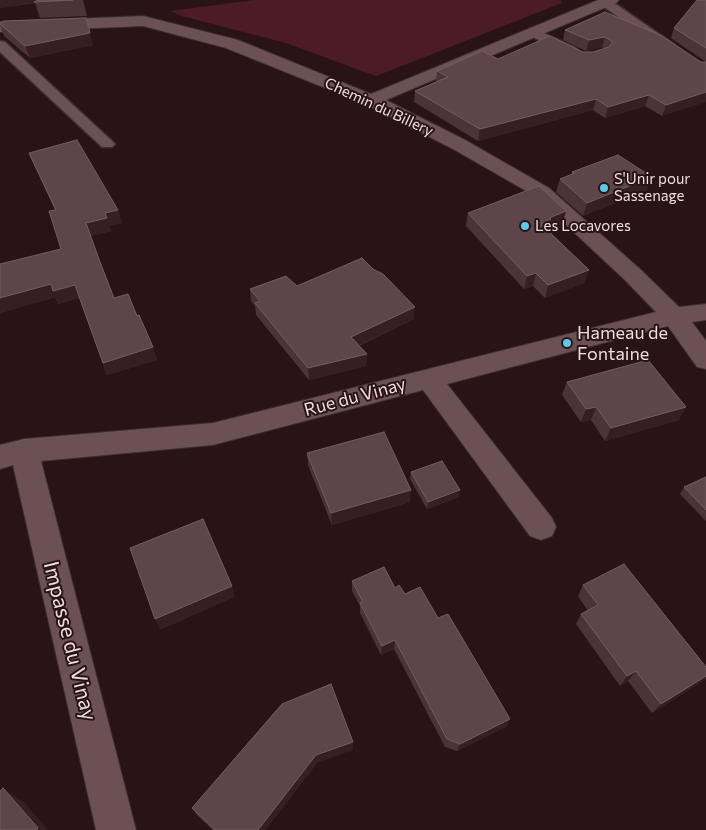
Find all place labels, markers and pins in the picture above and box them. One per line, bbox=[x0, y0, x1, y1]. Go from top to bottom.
place label: S'Unir pour Sassenage bbox=[614, 170, 690, 205]
marker: S'Unir pour Sassenage bbox=[598, 182, 610, 194]
place label: Les Locavores bbox=[535, 217, 631, 235]
marker: Les Locavores bbox=[519, 220, 531, 232]
place label: Hameau de Fontaine bbox=[577, 322, 668, 364]
marker: Hameau de Fontaine bbox=[561, 337, 573, 349]

